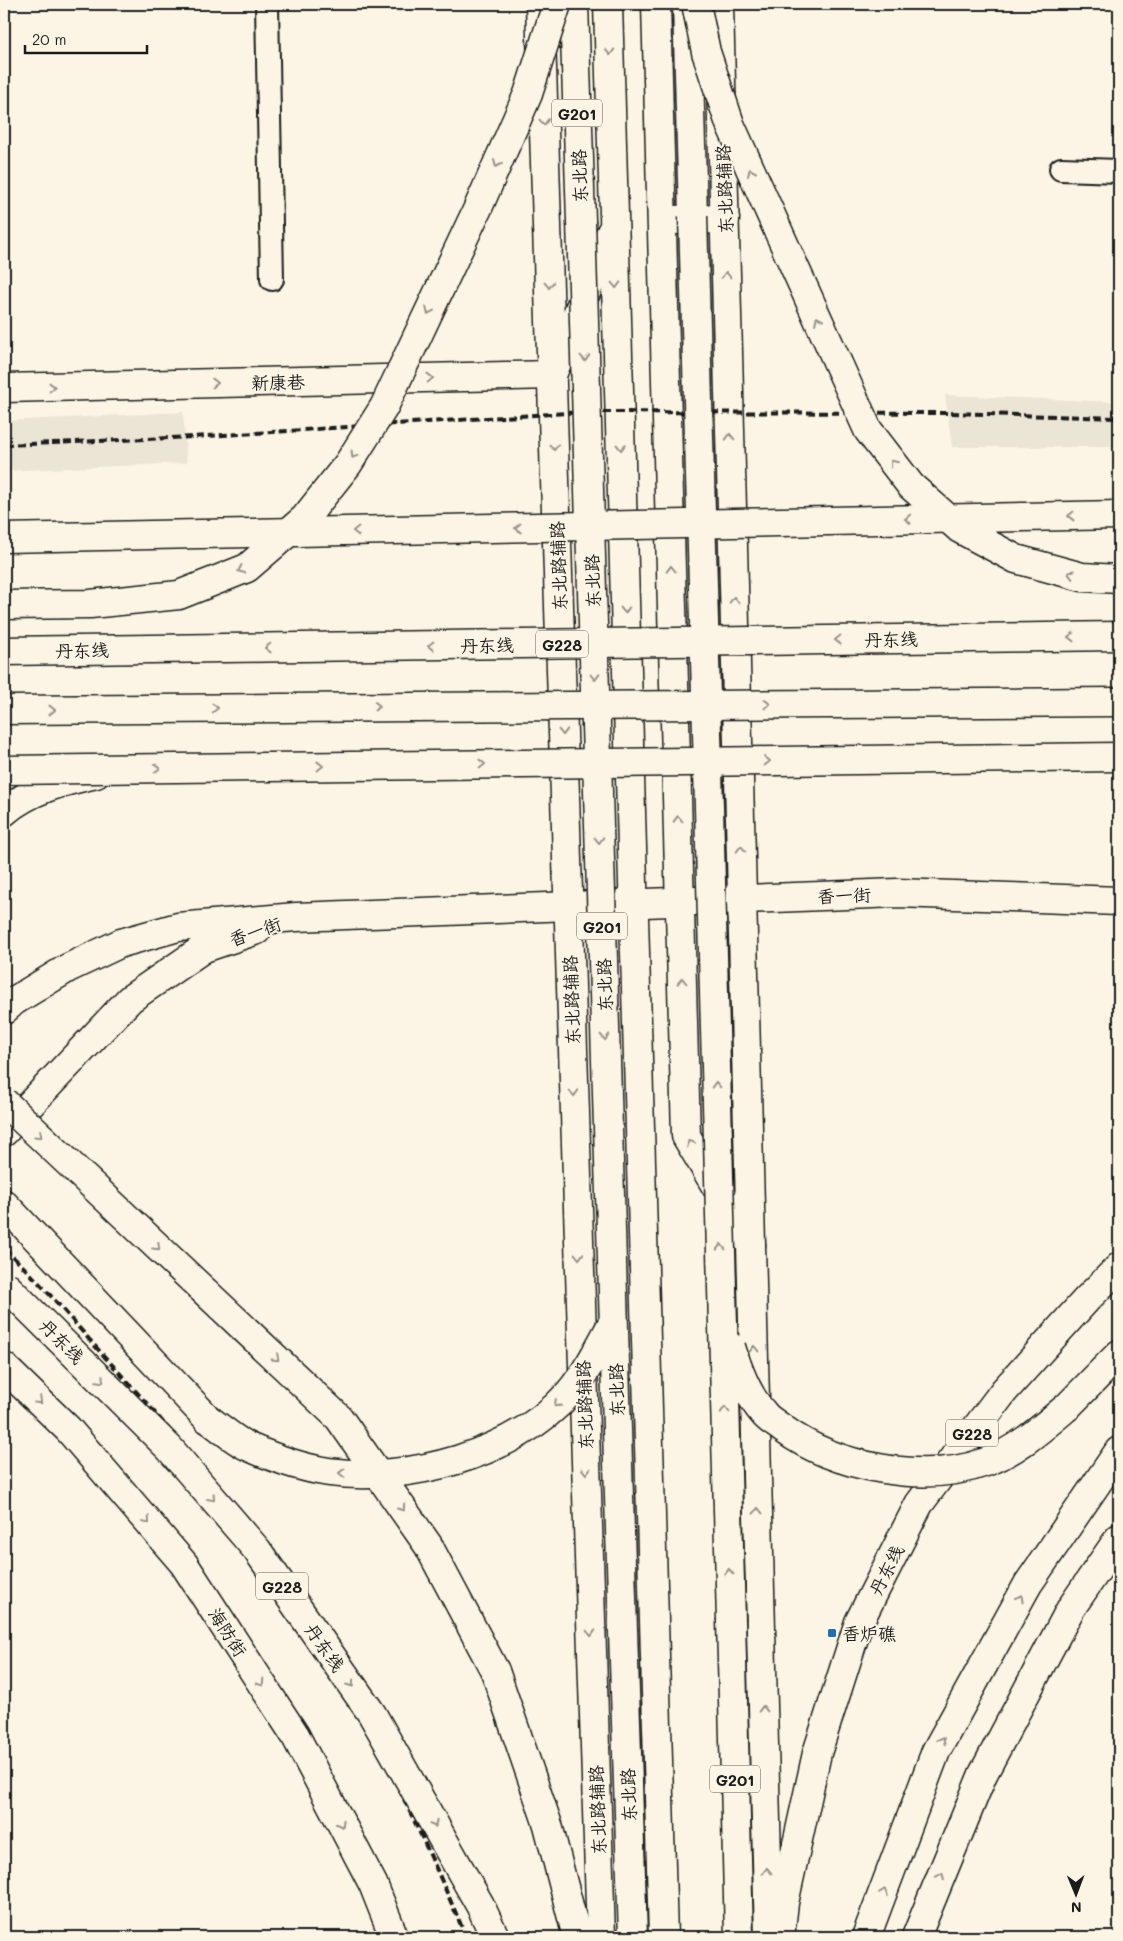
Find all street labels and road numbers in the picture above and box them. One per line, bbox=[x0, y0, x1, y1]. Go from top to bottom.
road number: G201 bbox=[552, 100, 602, 126]
street label: 东北路辅路 bbox=[710, 144, 738, 234]
street label: 东北路 bbox=[566, 149, 592, 203]
street label: 新康巷 bbox=[251, 370, 305, 394]
street label: 东北路辅路 bbox=[544, 521, 572, 611]
street label: 东北路 bbox=[579, 554, 605, 608]
street label: 丹东线 bbox=[864, 627, 918, 651]
road number: G228 bbox=[536, 630, 588, 658]
street label: 丹东线 bbox=[460, 633, 514, 657]
street label: 丹东线 bbox=[55, 638, 109, 662]
street label: 香一街 bbox=[817, 882, 871, 908]
street label: 香一街 bbox=[226, 911, 284, 951]
road number: G201 bbox=[577, 912, 627, 939]
street label: 东北路辅路 bbox=[557, 955, 585, 1045]
street label: 东北路 bbox=[591, 958, 617, 1012]
street label: 丹东线 bbox=[34, 1313, 90, 1369]
street label: 东北路辅路 bbox=[570, 1360, 598, 1450]
street label: 东北路 bbox=[603, 1363, 629, 1417]
road number: G228 bbox=[946, 1420, 998, 1446]
street label: 丹东线 bbox=[863, 1540, 909, 1600]
road number: G228 bbox=[256, 1572, 308, 1600]
street label: 海防街 bbox=[203, 1603, 253, 1661]
street label: 丹东线 bbox=[300, 1618, 350, 1676]
street label: 东北路辅路 bbox=[583, 1765, 611, 1855]
road number: G201 bbox=[710, 1766, 760, 1792]
street label: 东北路 bbox=[615, 1768, 641, 1822]

